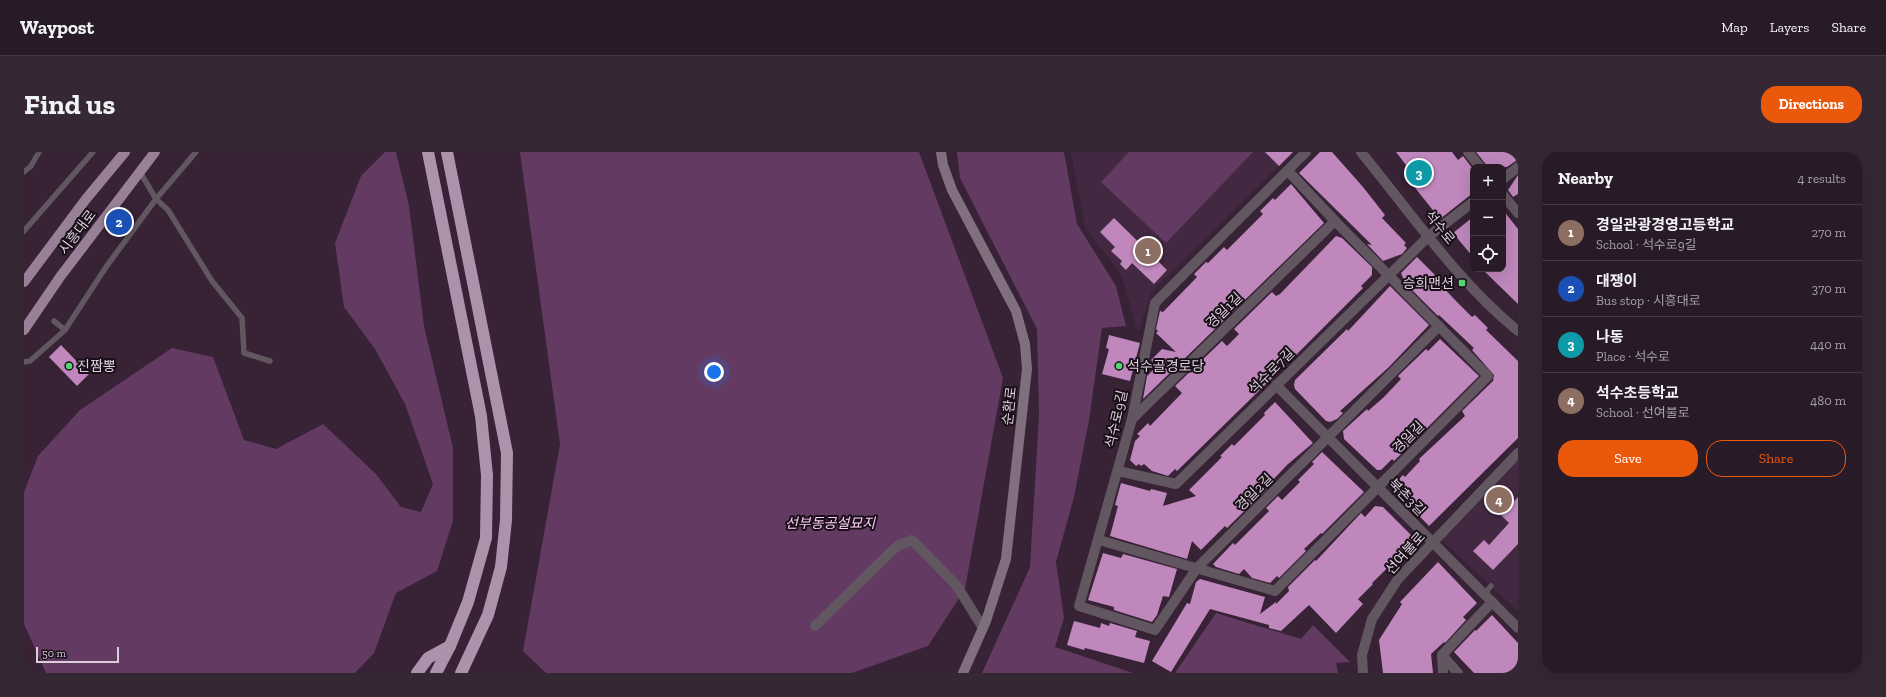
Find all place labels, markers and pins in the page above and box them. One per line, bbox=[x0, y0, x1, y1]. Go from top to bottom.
pin: 3 bbox=[1406, 158, 1432, 188]
pin: 2 bbox=[106, 207, 132, 237]
pin: 1 bbox=[1135, 236, 1161, 266]
place label: 승희맨션 bbox=[1402, 275, 1454, 292]
marker: 승희맨션 bbox=[1457, 278, 1467, 288]
place label: 진짬뽕 bbox=[77, 358, 116, 375]
place label: 석수골경로당 bbox=[1127, 358, 1204, 375]
marker: 진짬뽕 bbox=[64, 361, 74, 371]
marker: 석수골경로당 bbox=[1114, 361, 1124, 371]
pin: 4 bbox=[1486, 485, 1512, 515]

